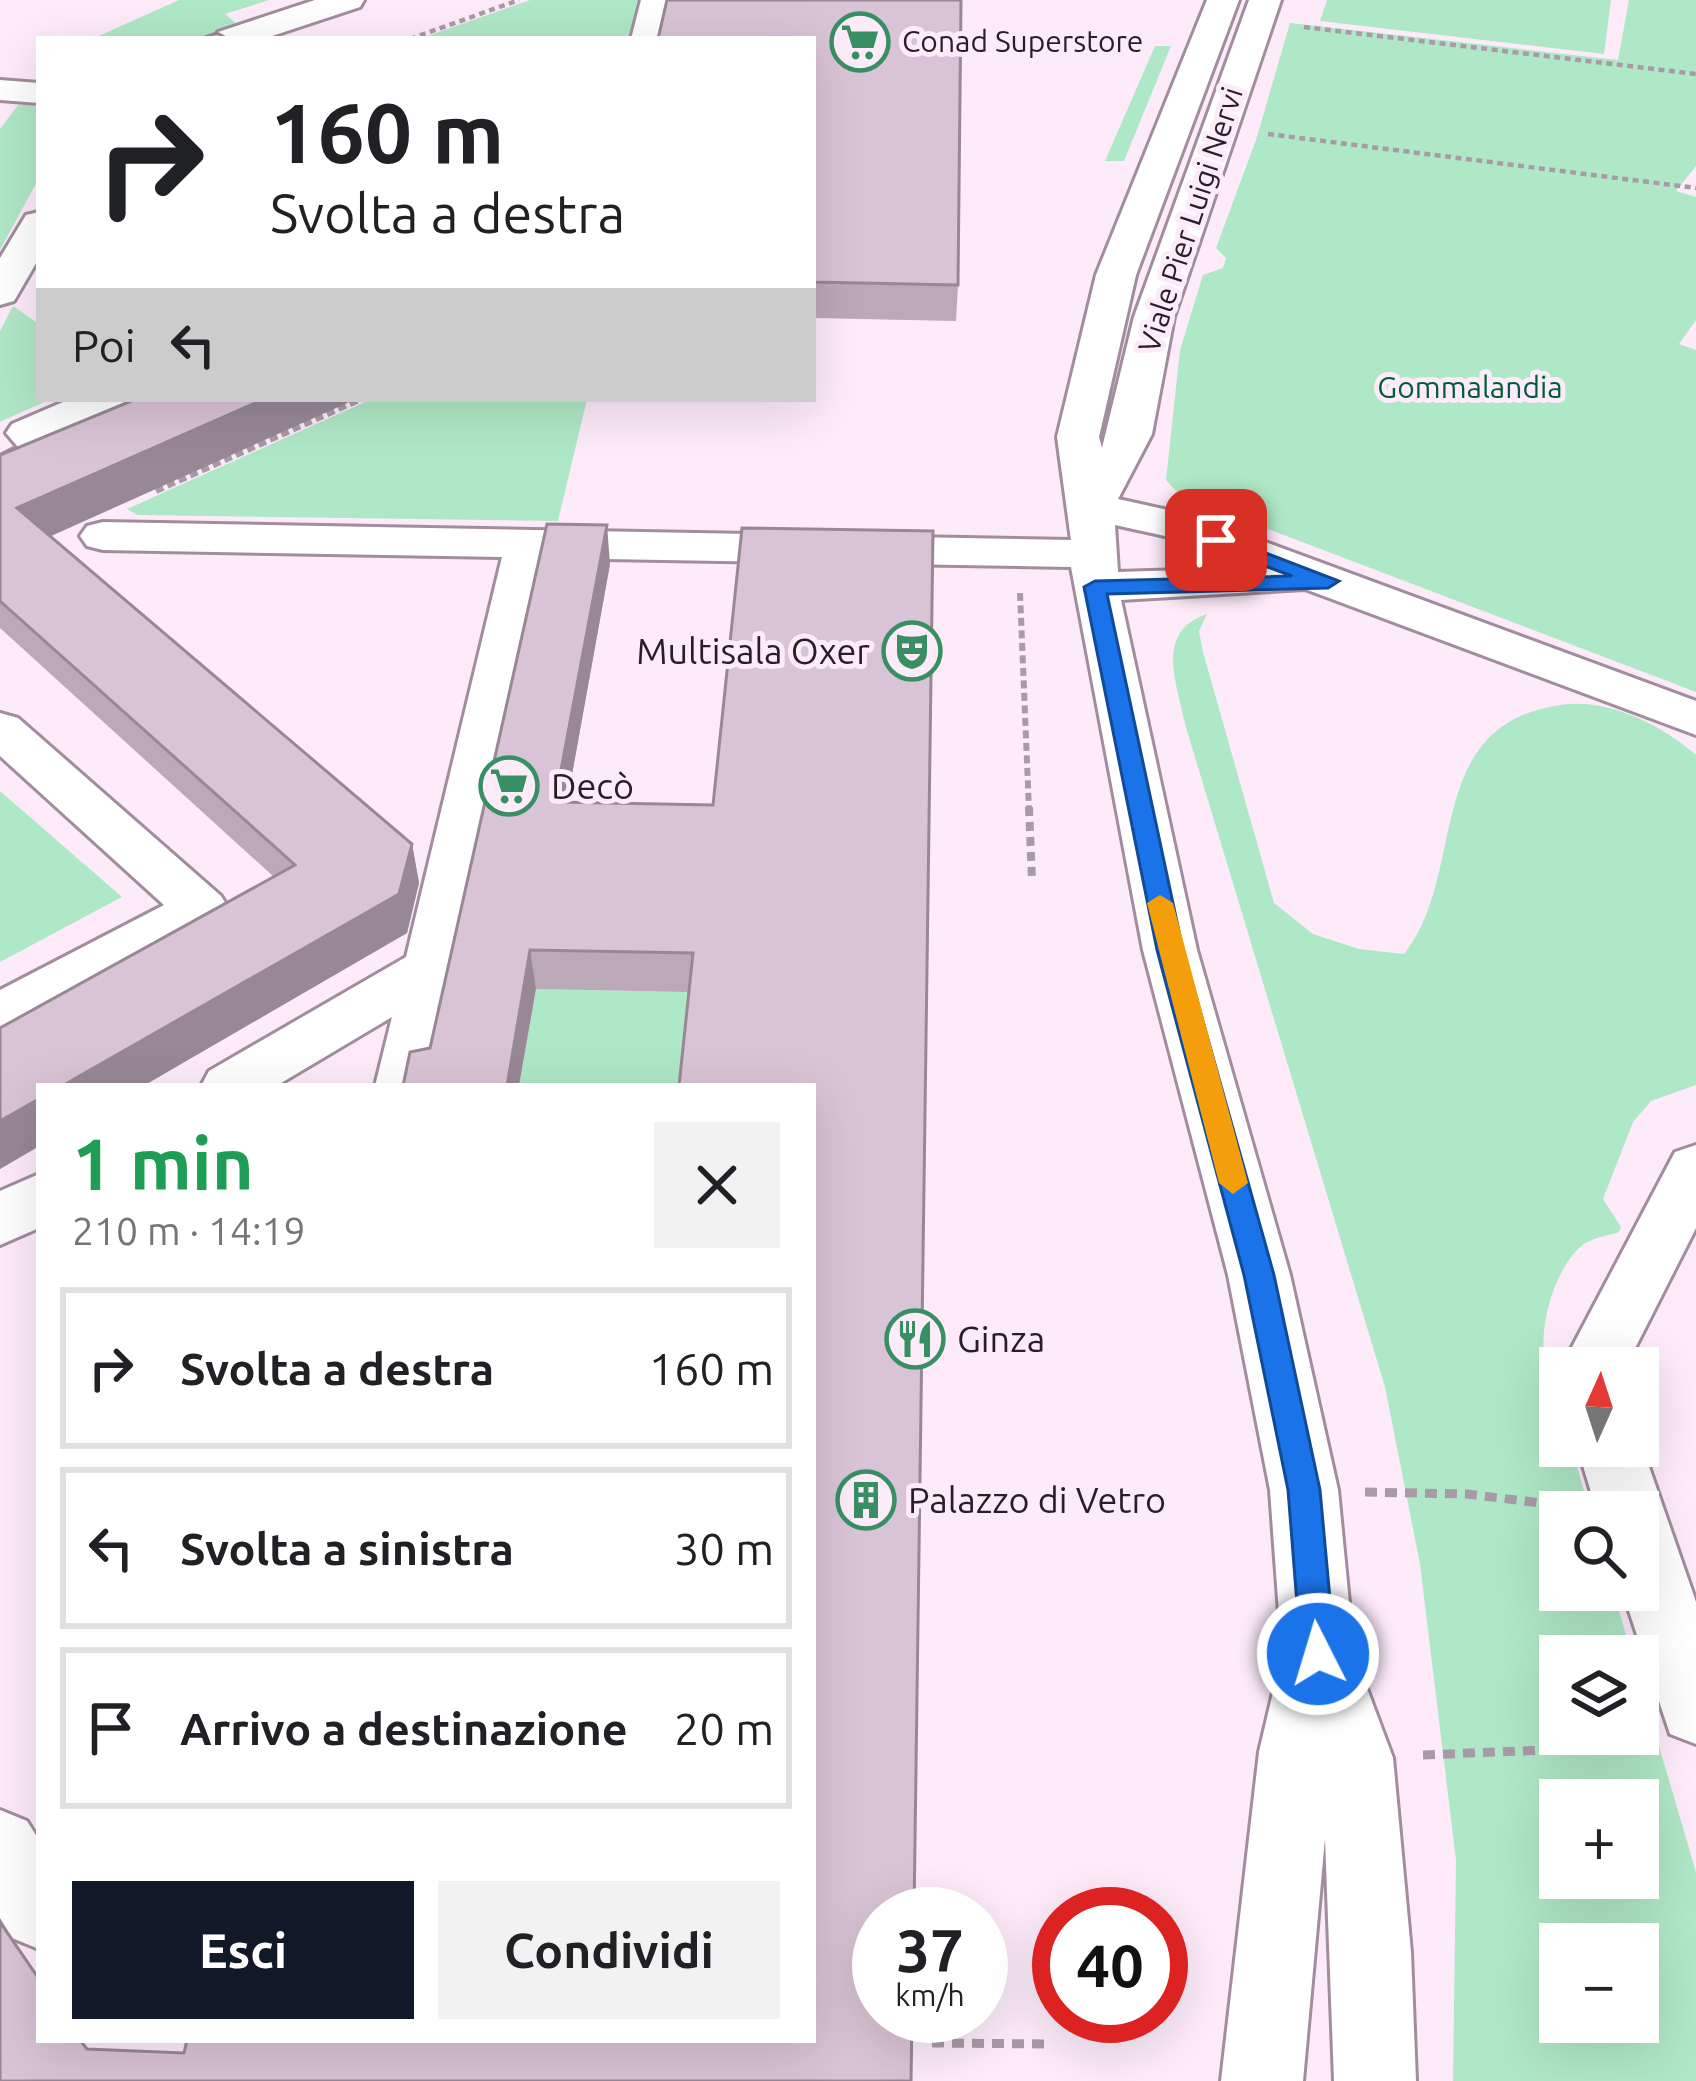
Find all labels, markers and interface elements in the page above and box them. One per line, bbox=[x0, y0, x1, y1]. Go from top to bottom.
supermarket icon: Conad Superstore bbox=[829, 11, 891, 73]
place label: Conad Superstore bbox=[902, 24, 1143, 58]
street label: Viale Pier Luigi Nervi bbox=[1131, 83, 1249, 357]
icon: right bbox=[72, 84, 228, 240]
text: 160 m bbox=[270, 85, 504, 179]
text: Svolta a destra bbox=[270, 183, 625, 243]
icon: left bbox=[160, 312, 226, 378]
text: Poi bbox=[72, 320, 136, 371]
park label: Gommalandia bbox=[1377, 370, 1563, 404]
pin bbox=[1165, 489, 1267, 591]
icon: arrive bbox=[1183, 507, 1249, 573]
theatre icon: Multisala Oxer bbox=[881, 620, 943, 682]
place label: Multisala Oxer bbox=[636, 630, 870, 671]
supermarket icon: Decò bbox=[478, 755, 540, 817]
place label: Decò bbox=[551, 765, 634, 806]
button: close bbox=[654, 1122, 780, 1248]
text: 1 min bbox=[72, 1123, 254, 1204]
text: 210 m · 14:19 bbox=[72, 1209, 306, 1252]
restaurant icon: Ginza bbox=[884, 1308, 946, 1370]
place label: Ginza bbox=[957, 1318, 1045, 1359]
icon: right bbox=[78, 1335, 144, 1401]
text: Svolta a destra bbox=[180, 1343, 494, 1394]
text: 160 m bbox=[649, 1343, 774, 1394]
north arrow bbox=[1539, 1347, 1659, 1467]
map controls bbox=[1539, 1347, 1659, 2043]
building icon: Palazzo di Vetro bbox=[835, 1469, 897, 1531]
place label: Palazzo di Vetro bbox=[908, 1479, 1166, 1520]
button: search bbox=[1539, 1491, 1659, 1611]
icon: left bbox=[78, 1515, 144, 1581]
text: Svolta a sinistra bbox=[180, 1523, 514, 1574]
text: 30 m bbox=[674, 1523, 774, 1574]
position arrow bbox=[1255, 1591, 1381, 1717]
button: layers bbox=[1539, 1635, 1659, 1755]
icon: arrive bbox=[78, 1695, 144, 1761]
text: Arrivo a destinazione bbox=[180, 1703, 628, 1754]
text: 20 m bbox=[674, 1703, 774, 1754]
button: + bbox=[1539, 1779, 1659, 1899]
button: Esci bbox=[72, 1881, 414, 2019]
button: Condividi bbox=[438, 1881, 780, 2019]
speed limit sign: 40 bbox=[1032, 1887, 1188, 2043]
text: 37 bbox=[896, 1916, 964, 1983]
button: − bbox=[1539, 1923, 1659, 2043]
text: km/h bbox=[895, 1978, 965, 2012]

